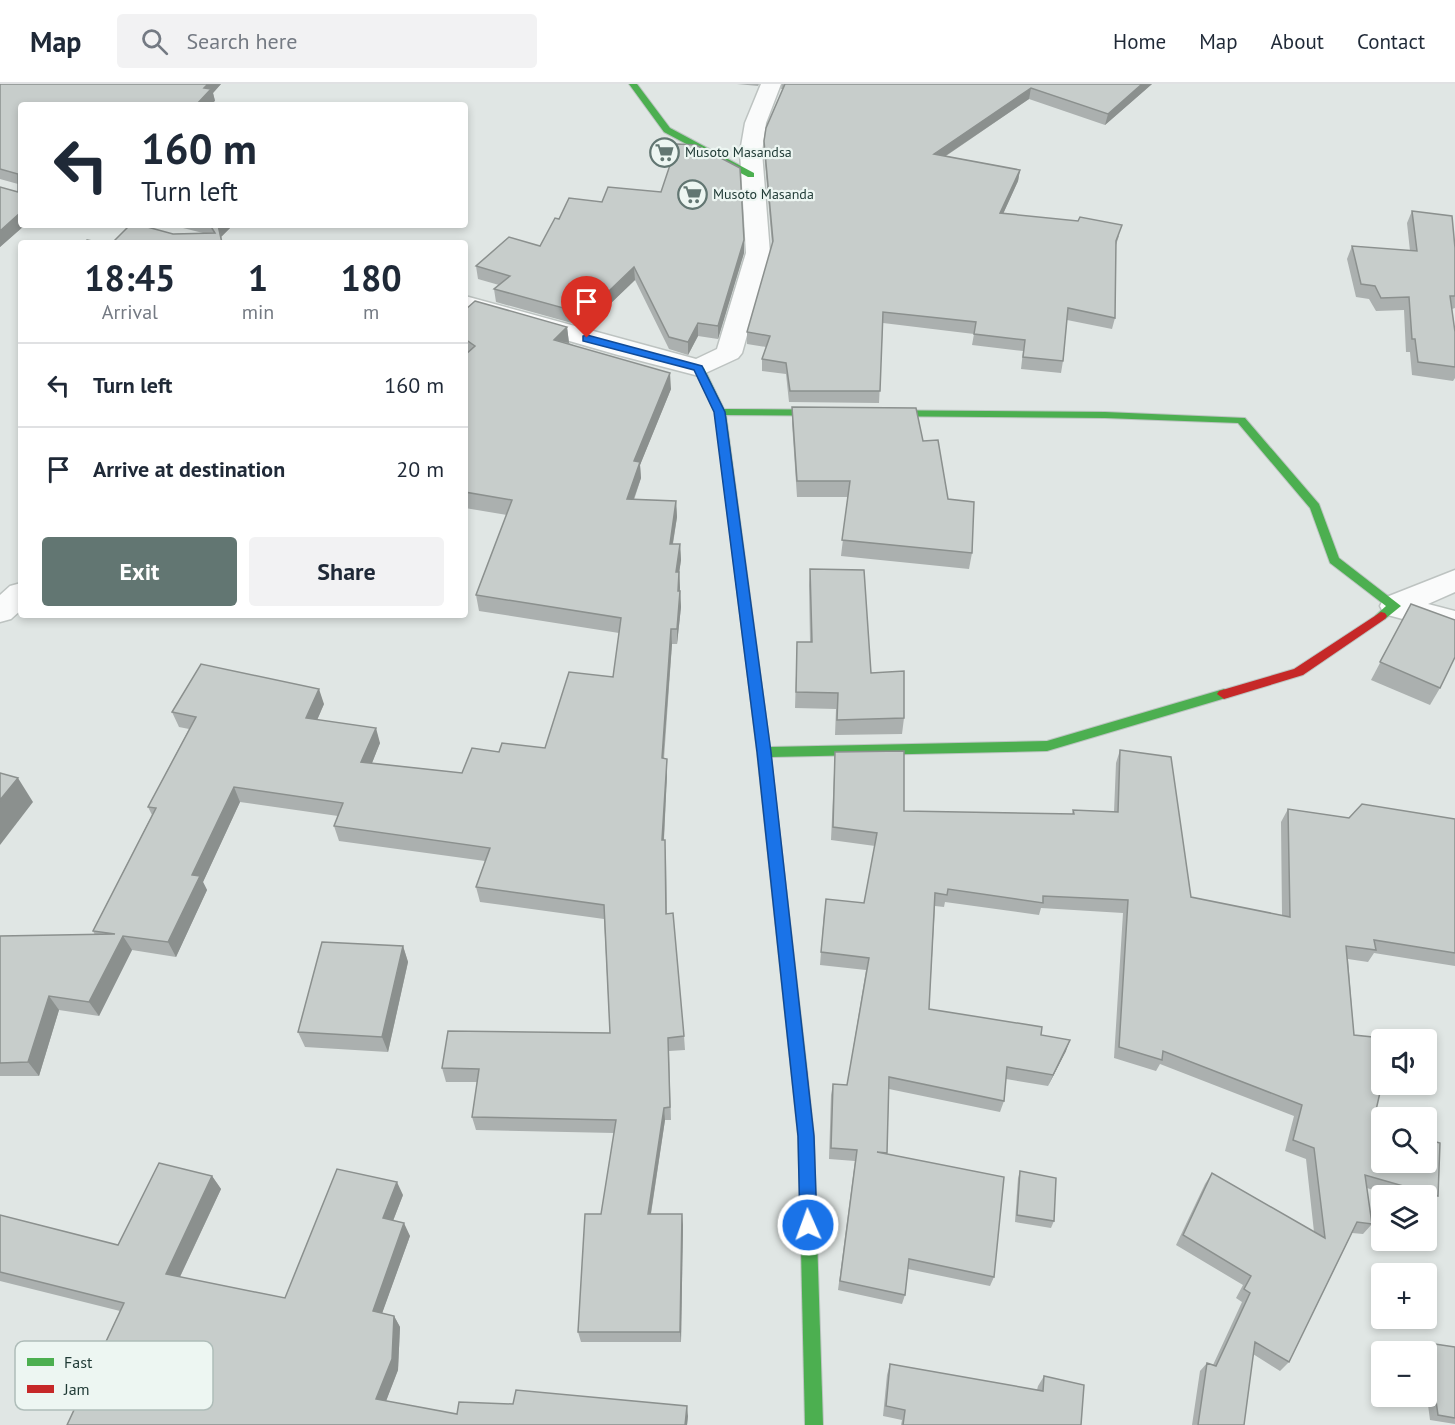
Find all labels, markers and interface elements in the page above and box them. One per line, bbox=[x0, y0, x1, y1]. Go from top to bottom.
search box bbox=[117, 14, 537, 68]
text: Map bbox=[30, 23, 81, 60]
icon: search bbox=[138, 25, 171, 58]
text: Search here bbox=[186, 27, 297, 55]
text: Home bbox=[1113, 28, 1166, 55]
text: Map bbox=[1199, 28, 1238, 55]
text: About bbox=[1271, 28, 1324, 55]
text: Contact bbox=[1357, 28, 1425, 55]
text: 160 m bbox=[141, 121, 257, 176]
icon: left bbox=[42, 126, 120, 204]
supermarket icon: Musoto Masandsa bbox=[648, 136, 680, 168]
place label: Musoto Masandsa bbox=[685, 143, 792, 161]
text: Turn left bbox=[141, 174, 238, 208]
supermarket icon: Musoto Masanda bbox=[676, 178, 708, 210]
place label: Musoto Masanda bbox=[713, 185, 814, 203]
text: 18:45 bbox=[84, 254, 176, 301]
text: 1 bbox=[248, 254, 268, 301]
text: 180 bbox=[341, 254, 402, 301]
pin bbox=[561, 276, 612, 338]
icon: arrive bbox=[570, 285, 603, 318]
text: Arrival bbox=[102, 299, 158, 325]
text: min bbox=[242, 299, 274, 325]
text: m bbox=[363, 299, 379, 325]
icon: left bbox=[42, 369, 75, 402]
text: Turn left bbox=[93, 371, 173, 399]
text: 160 m bbox=[384, 371, 444, 399]
icon: arrive bbox=[42, 453, 75, 486]
text: Arrive at destination bbox=[93, 455, 285, 483]
text: 20 m bbox=[396, 455, 444, 483]
button: Exit bbox=[42, 537, 237, 606]
button: Share bbox=[249, 537, 444, 606]
map controls bbox=[1371, 1029, 1437, 1407]
button: sound bbox=[1371, 1029, 1437, 1095]
button: search bbox=[1371, 1107, 1437, 1173]
button: layers bbox=[1371, 1185, 1437, 1251]
position arrow bbox=[776, 1193, 840, 1257]
button: + bbox=[1371, 1263, 1437, 1329]
legend bbox=[15, 1341, 213, 1410]
button: − bbox=[1371, 1341, 1437, 1407]
text: Fast bbox=[64, 1352, 93, 1372]
text: Jam bbox=[63, 1379, 90, 1399]

